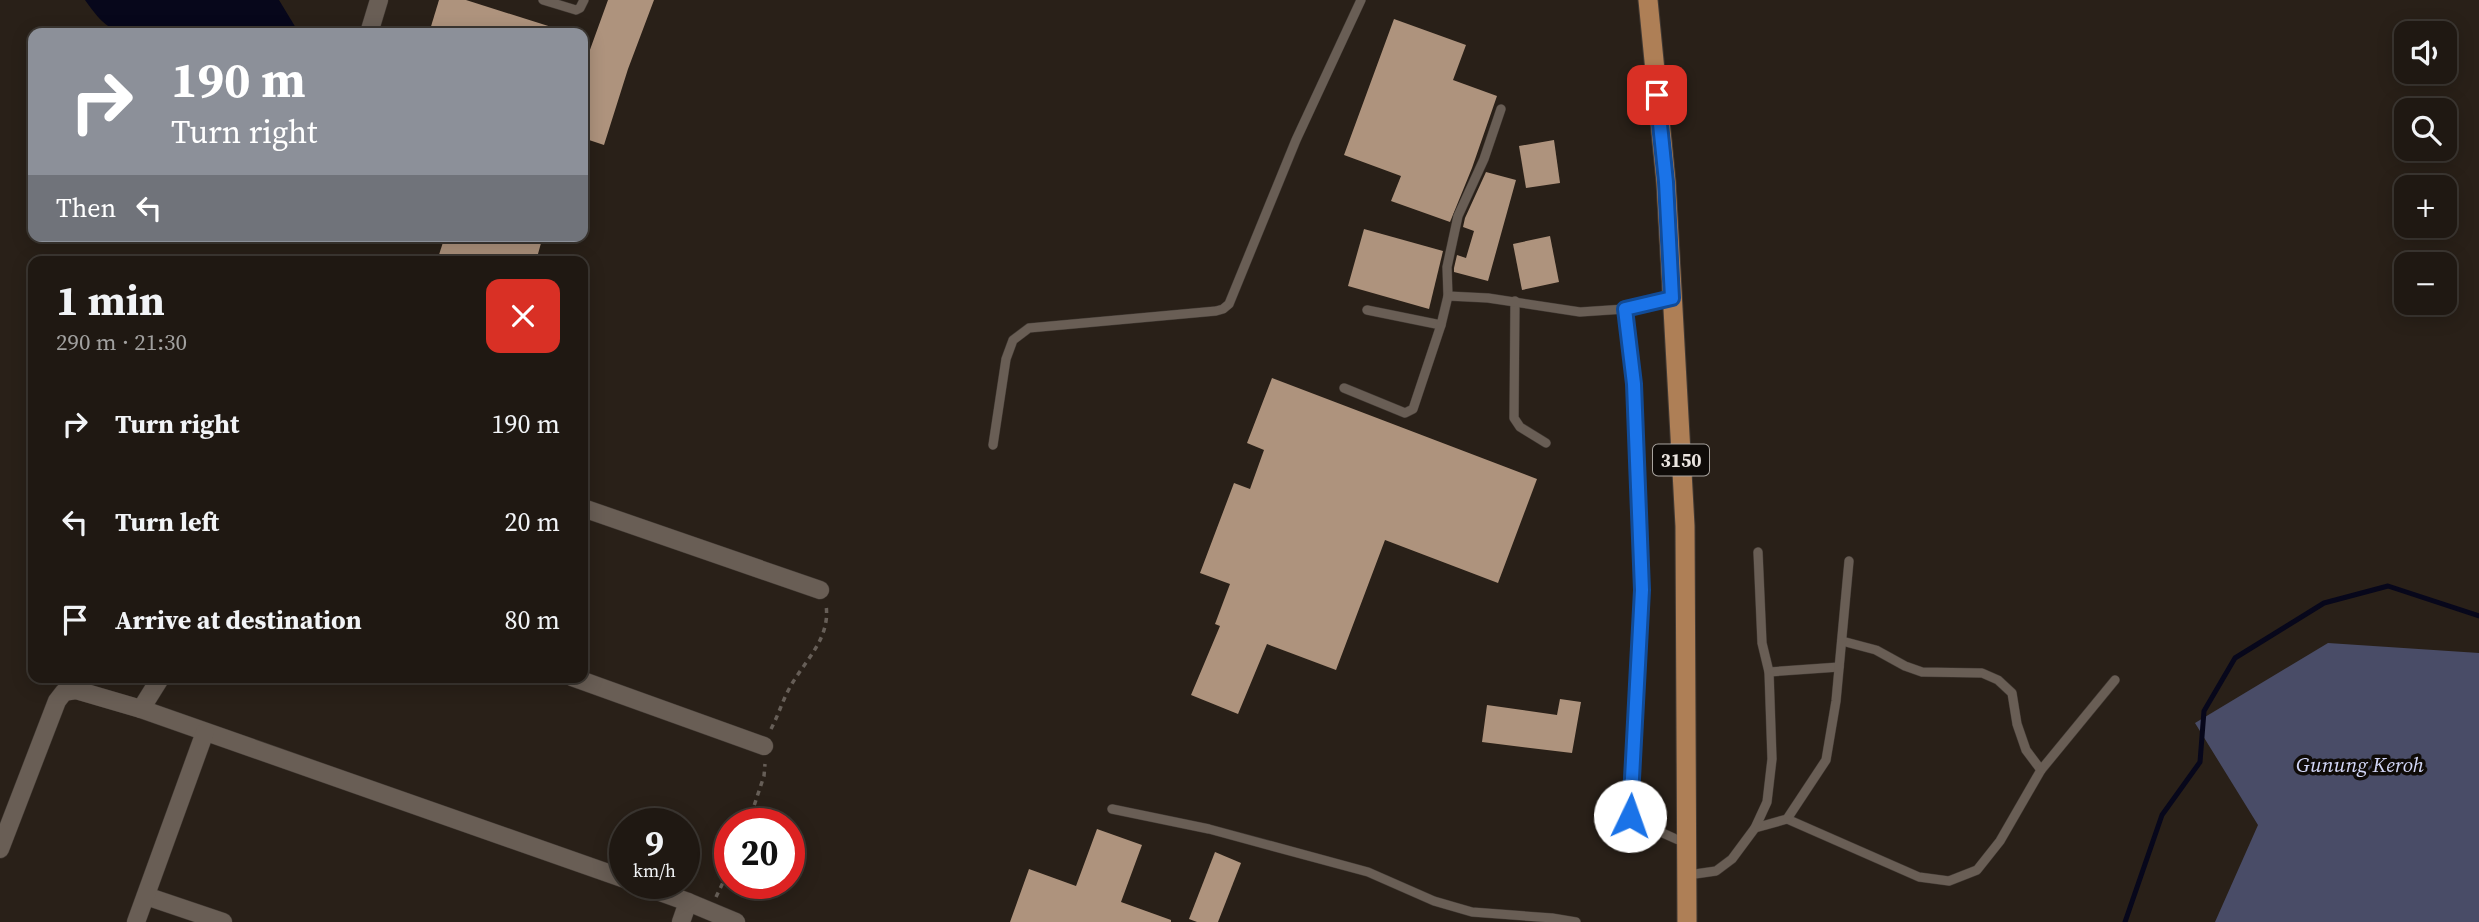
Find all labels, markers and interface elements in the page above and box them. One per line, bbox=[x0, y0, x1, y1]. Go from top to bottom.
map controls bbox=[2394, 21, 2457, 315]
button: sound bbox=[2394, 21, 2457, 84]
text: 190 m bbox=[171, 46, 306, 113]
icon: right bbox=[56, 56, 147, 147]
pin bbox=[1627, 65, 1687, 125]
icon: arrive bbox=[1638, 76, 1676, 114]
button: search bbox=[2394, 98, 2457, 161]
text: Turn right bbox=[171, 110, 317, 154]
button: + bbox=[2394, 175, 2457, 238]
icon: left bbox=[130, 189, 168, 227]
text: Then bbox=[56, 190, 116, 226]
button: − bbox=[2394, 252, 2457, 315]
text: 1 min bbox=[56, 271, 165, 329]
button: close bbox=[486, 279, 560, 353]
text: 290 m · 21:30 bbox=[56, 326, 187, 358]
icon: right bbox=[56, 405, 94, 443]
text: Turn right bbox=[115, 406, 239, 442]
text: 190 m bbox=[492, 406, 560, 442]
road number: 3150 bbox=[1653, 444, 1709, 475]
icon: left bbox=[56, 503, 94, 541]
text: Turn left bbox=[115, 504, 219, 540]
text: 20 m bbox=[505, 504, 560, 540]
icon: arrive bbox=[56, 601, 94, 639]
text: Arrive at destination bbox=[115, 602, 362, 638]
text: 80 m bbox=[505, 602, 560, 638]
park label: Gunung Keroh bbox=[2296, 750, 2425, 779]
position arrow bbox=[1593, 779, 1667, 853]
speed limit sign: 20 bbox=[714, 808, 805, 899]
text: 9 bbox=[645, 820, 664, 868]
text: km/h bbox=[633, 858, 676, 883]

